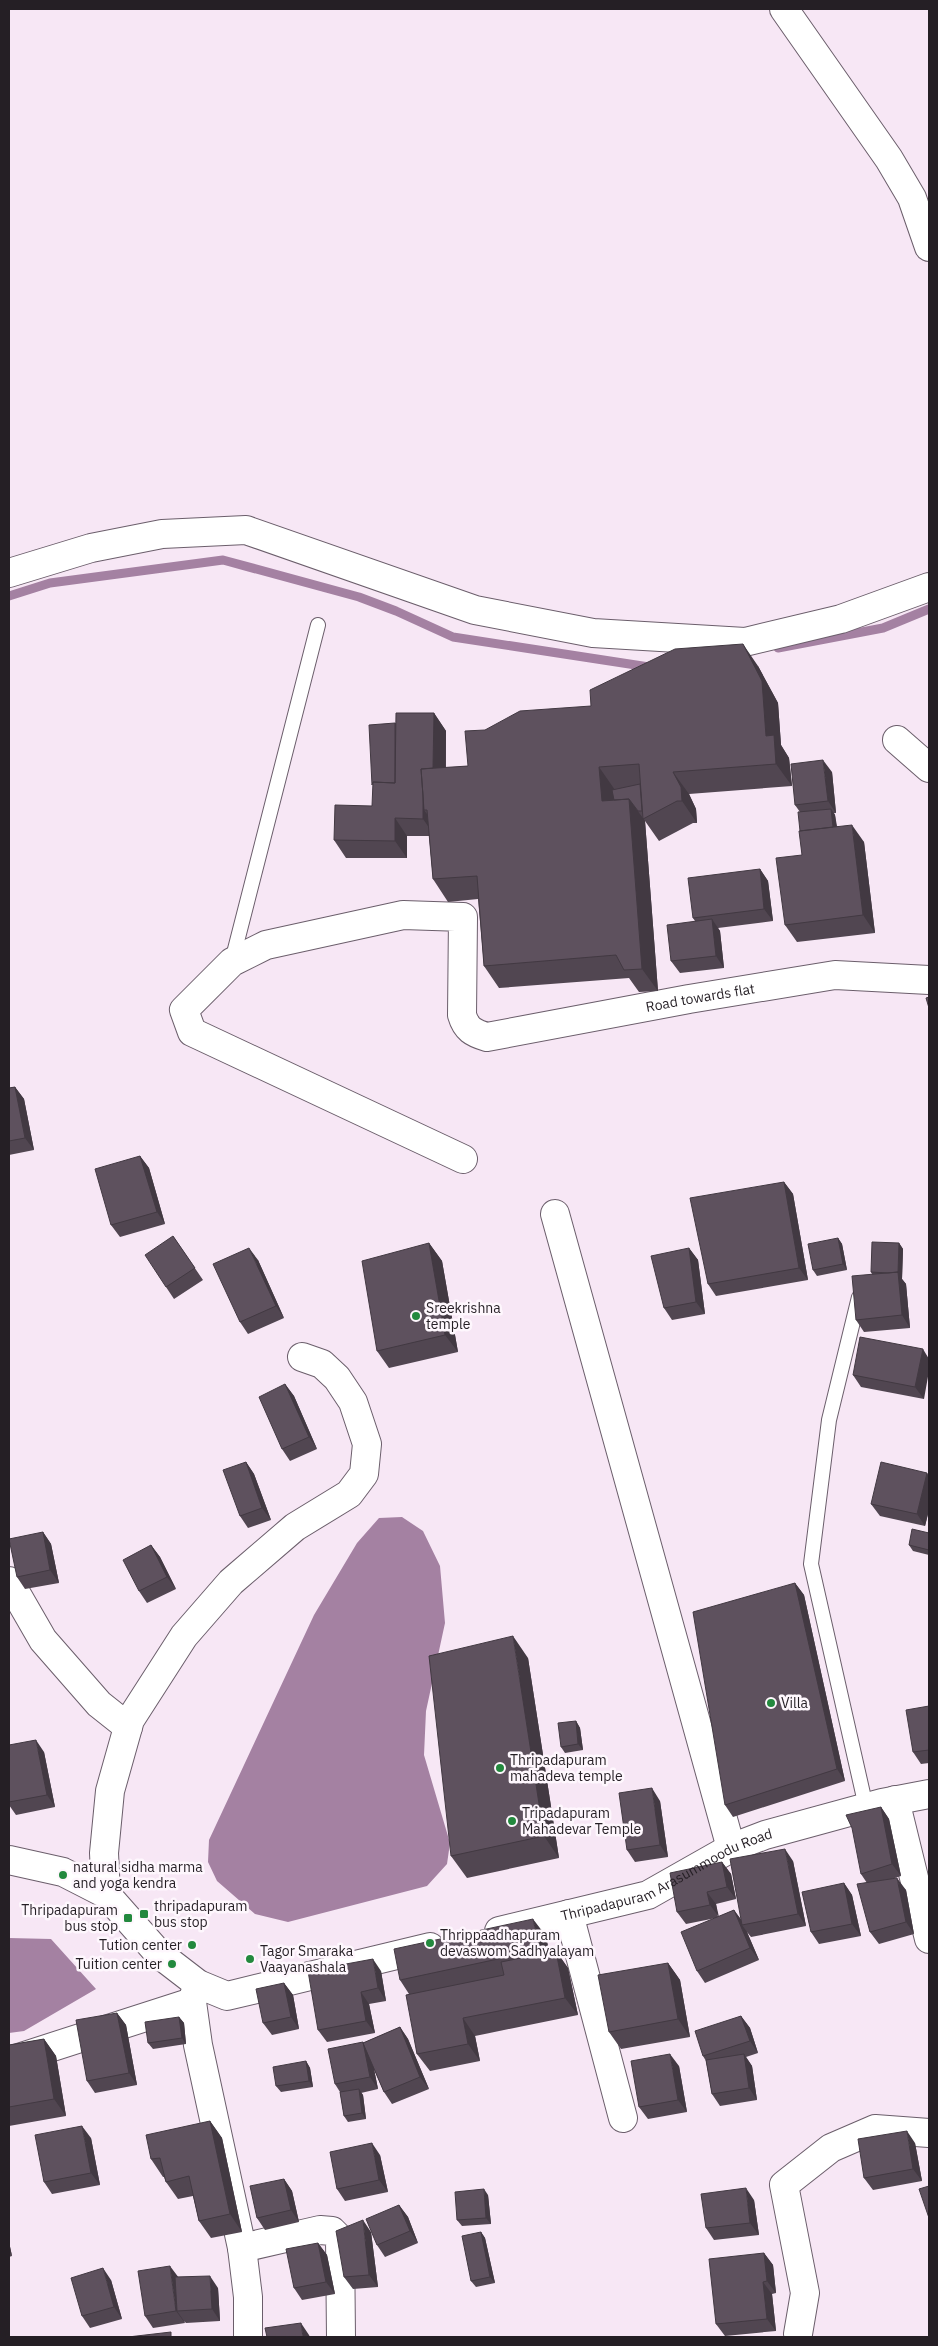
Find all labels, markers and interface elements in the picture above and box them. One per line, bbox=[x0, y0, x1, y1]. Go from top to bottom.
street label: Road towards flat bbox=[644, 979, 756, 1016]
place label: Sreekrishna temple bbox=[426, 1299, 501, 1333]
marker: Sreekrishna temple bbox=[410, 1310, 422, 1322]
place label: Villa bbox=[781, 1694, 809, 1712]
marker: Villa bbox=[765, 1697, 777, 1709]
place label: Thripadapuram mahadeva temple bbox=[510, 1751, 623, 1785]
marker: Thripadapuram mahadeva temple bbox=[494, 1762, 506, 1774]
place label: Tripadapuram Mahadevar Temple bbox=[522, 1804, 642, 1838]
marker: Tripadapuram Mahadevar Temple bbox=[506, 1815, 518, 1827]
street label: Thripadapuram Arasummoodu Road bbox=[559, 1824, 774, 1925]
place label: natural sidha marma and yoga kendra bbox=[73, 1858, 203, 1892]
marker: natural sidha marma and yoga kendra bbox=[57, 1869, 69, 1881]
place label: thripadapuram bus stop bbox=[154, 1897, 248, 1931]
place label: Thripadapuram bus stop bbox=[21, 1901, 118, 1935]
marker: thripadapuram bus stop bbox=[138, 1908, 150, 1920]
marker: Thripadapuram bus stop bbox=[122, 1912, 134, 1924]
place label: Thrippaadhapuram devaswom Sadhyalayam bbox=[440, 1926, 594, 1960]
place label: Tution center bbox=[99, 1936, 182, 1954]
marker: Thrippaadhapuram devaswom Sadhyalayam bbox=[424, 1937, 436, 1949]
marker: Tution center bbox=[186, 1939, 198, 1951]
place label: Tagor Smaraka Vaayanashala bbox=[260, 1942, 354, 1976]
marker: Tagor Smaraka Vaayanashala bbox=[244, 1953, 256, 1965]
place label: Tuition center bbox=[75, 1955, 162, 1973]
marker: Tuition center bbox=[166, 1958, 178, 1970]

